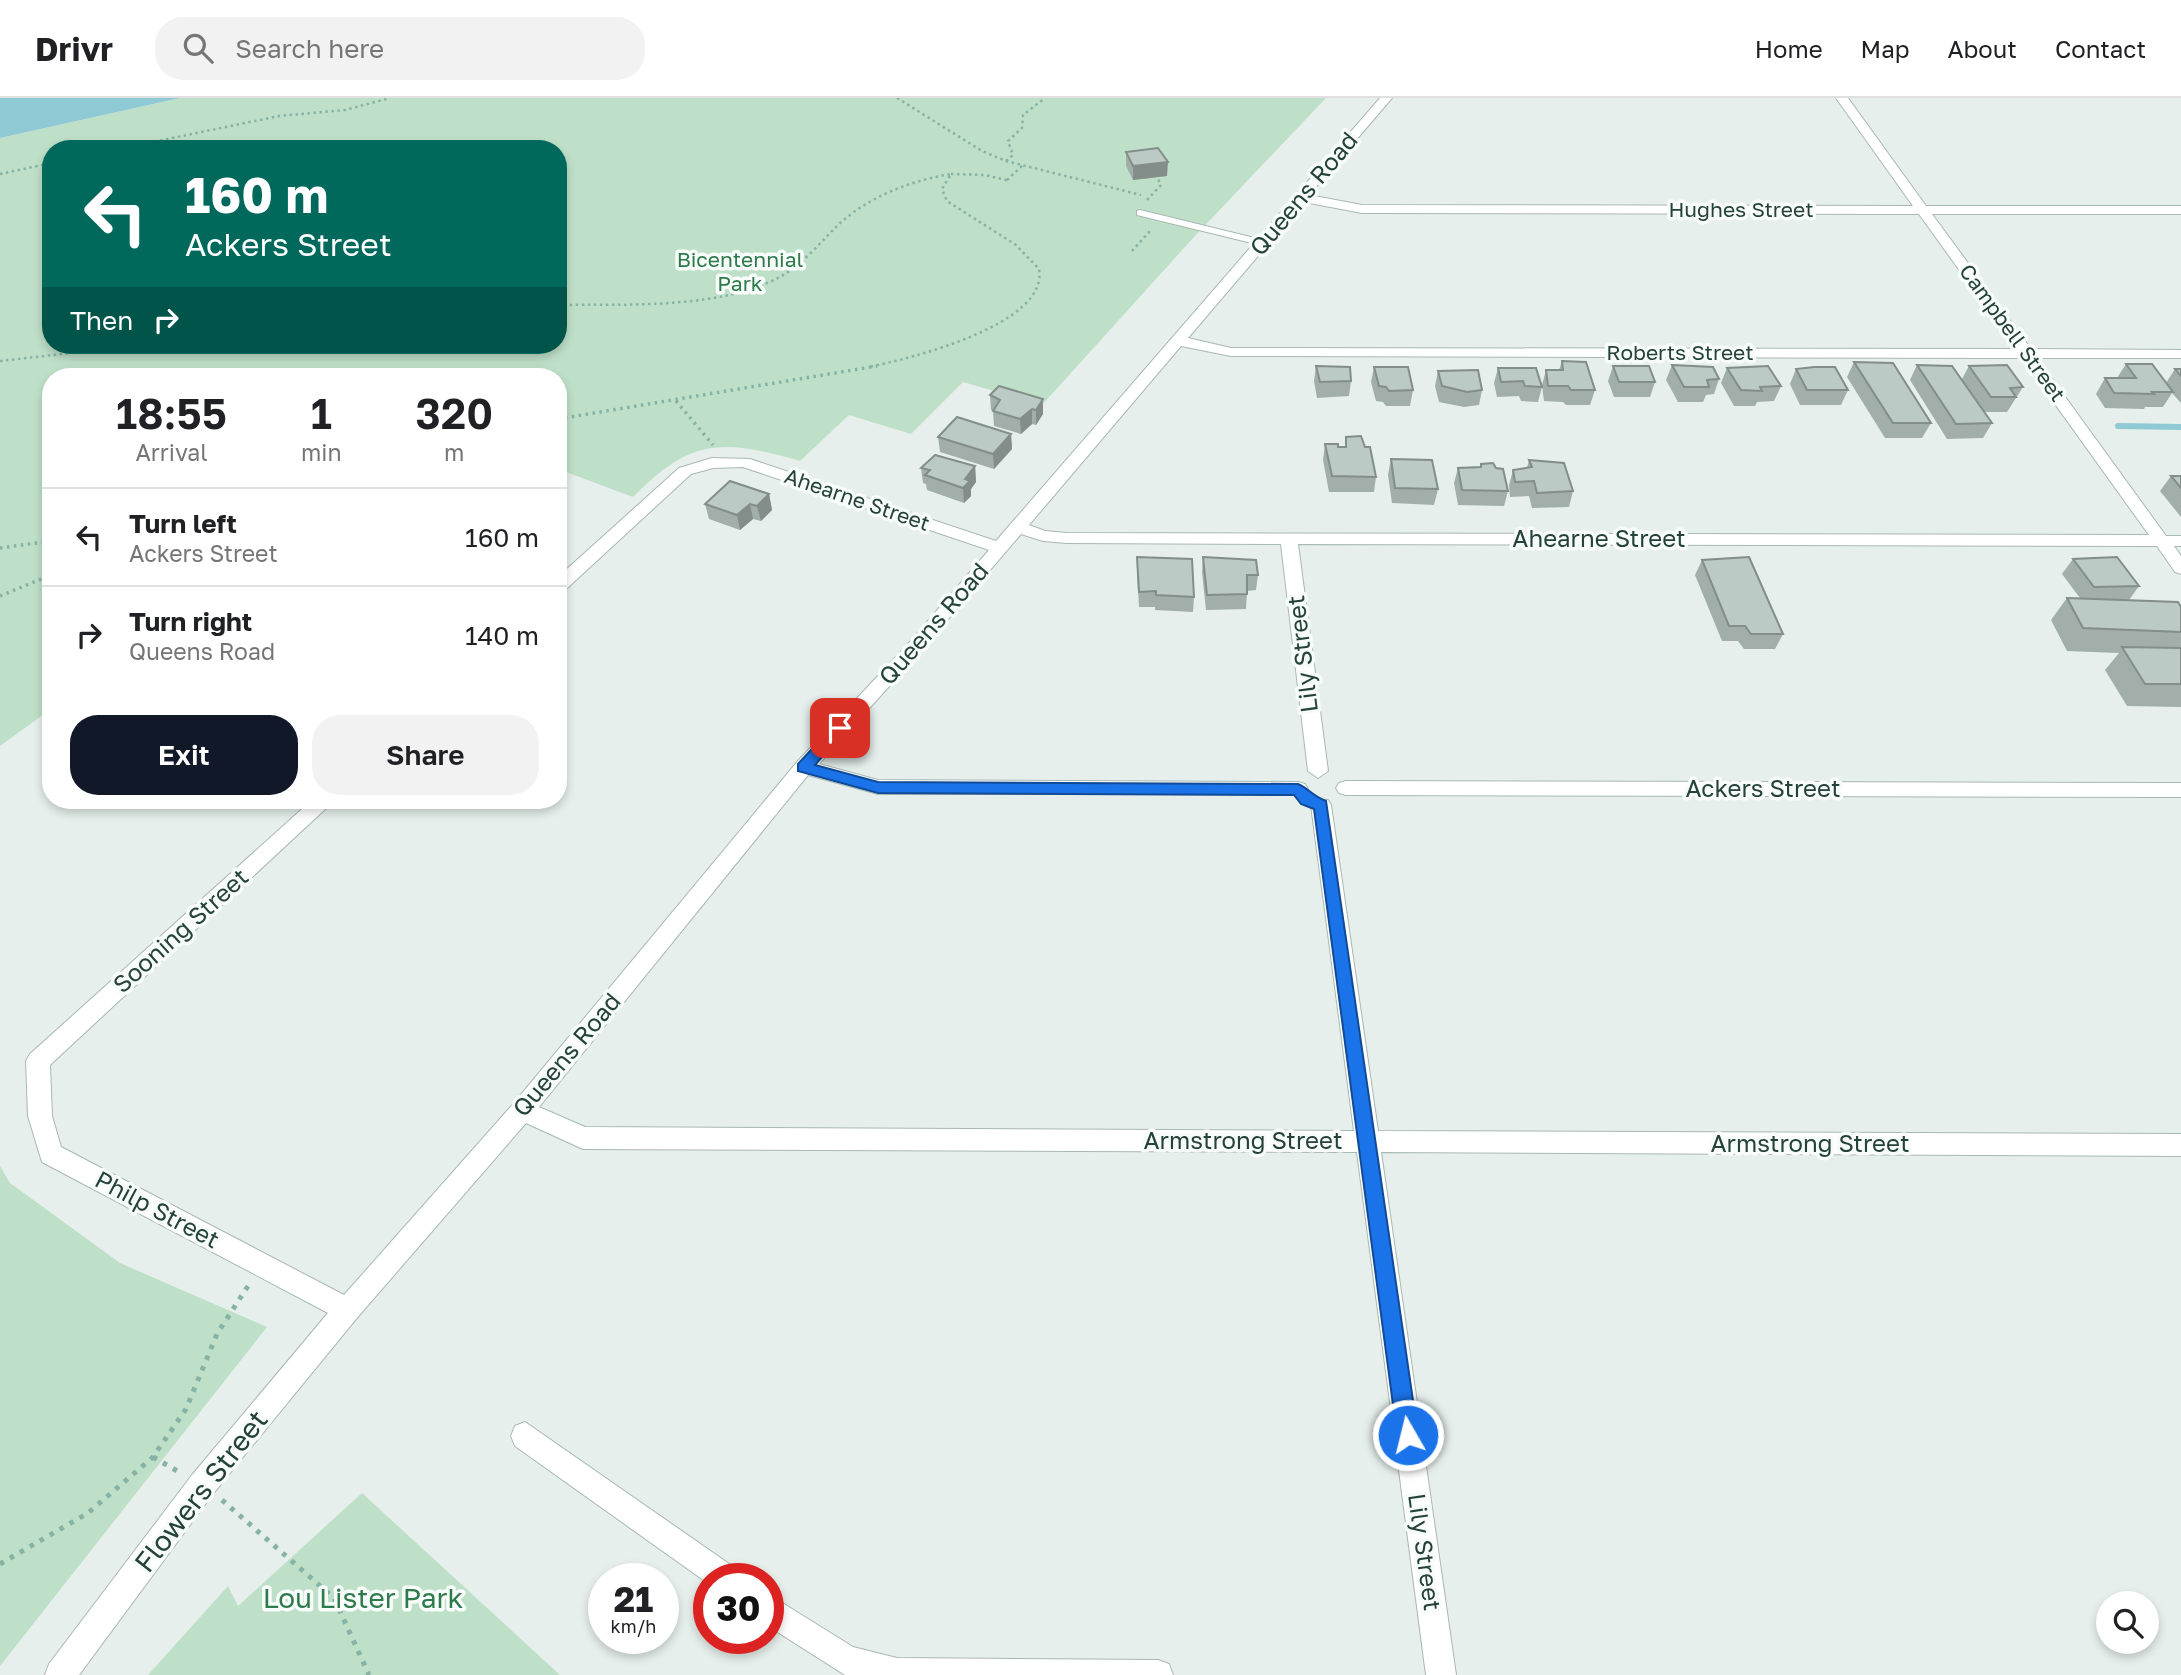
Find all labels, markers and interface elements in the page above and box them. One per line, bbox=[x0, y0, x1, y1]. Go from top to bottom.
search box bbox=[155, 17, 645, 80]
text: Drivr bbox=[35, 29, 113, 68]
icon: search bbox=[179, 29, 217, 67]
text: Search here bbox=[235, 33, 384, 64]
text: Home bbox=[1755, 34, 1823, 63]
text: Map bbox=[1861, 34, 1910, 63]
text: About bbox=[1948, 34, 2017, 63]
text: Contact bbox=[2055, 34, 2146, 63]
street label: Queens Road bbox=[1243, 125, 1363, 261]
text: 160 m bbox=[185, 165, 328, 224]
icon: left bbox=[70, 168, 161, 259]
street label: Hughes Street bbox=[1668, 196, 1814, 222]
text: Ackers Street bbox=[185, 225, 392, 263]
park label: Bicentennial Park bbox=[677, 246, 803, 296]
street label: Campbell Street bbox=[1954, 259, 2071, 406]
icon: right bbox=[147, 301, 185, 339]
text: Then bbox=[70, 305, 133, 336]
street label: Roberts Street bbox=[1606, 339, 1754, 365]
text: 18:55 bbox=[116, 388, 227, 438]
text: 1 bbox=[311, 388, 332, 438]
text: 320 bbox=[416, 388, 493, 438]
text: Arrival bbox=[135, 438, 208, 466]
text: min bbox=[301, 438, 342, 466]
text: m bbox=[444, 438, 464, 466]
street label: Ahearne Street bbox=[781, 462, 933, 536]
text: Turn left bbox=[129, 508, 237, 539]
icon: left bbox=[70, 518, 108, 556]
text: 160 m bbox=[465, 522, 539, 553]
street label: Ahearne Street bbox=[1512, 523, 1686, 552]
text: Ackers Street bbox=[129, 539, 278, 567]
street label: Queens Road bbox=[872, 556, 994, 690]
street label: Lily Street bbox=[1280, 594, 1323, 714]
text: Turn right bbox=[129, 606, 252, 637]
icon: right bbox=[70, 616, 108, 654]
text: 140 m bbox=[465, 620, 539, 651]
text: Queens Road bbox=[129, 637, 275, 665]
pin bbox=[810, 698, 870, 758]
icon: arrive bbox=[821, 709, 859, 747]
button: Exit bbox=[70, 715, 298, 795]
button: Share bbox=[312, 715, 539, 795]
street label: Ackers Street bbox=[1685, 773, 1841, 802]
street label: Sooning Street bbox=[106, 862, 254, 998]
street label: Queens Road bbox=[506, 986, 626, 1122]
street label: Armstrong Street bbox=[1143, 1125, 1343, 1154]
street label: Armstrong Street bbox=[1710, 1128, 1910, 1157]
street label: Philp Street bbox=[91, 1164, 225, 1253]
position arrow bbox=[1371, 1398, 1445, 1472]
street label: Flowers Street bbox=[127, 1403, 274, 1578]
street label: Lily Street bbox=[1403, 1491, 1448, 1612]
speed limit sign: 30 bbox=[693, 1563, 784, 1654]
text: 21 bbox=[614, 1578, 653, 1620]
park label: Lou Lister Park bbox=[263, 1581, 464, 1614]
map controls bbox=[2096, 1591, 2159, 1654]
button: search bbox=[2096, 1591, 2159, 1654]
text: km/h bbox=[611, 1615, 656, 1637]

